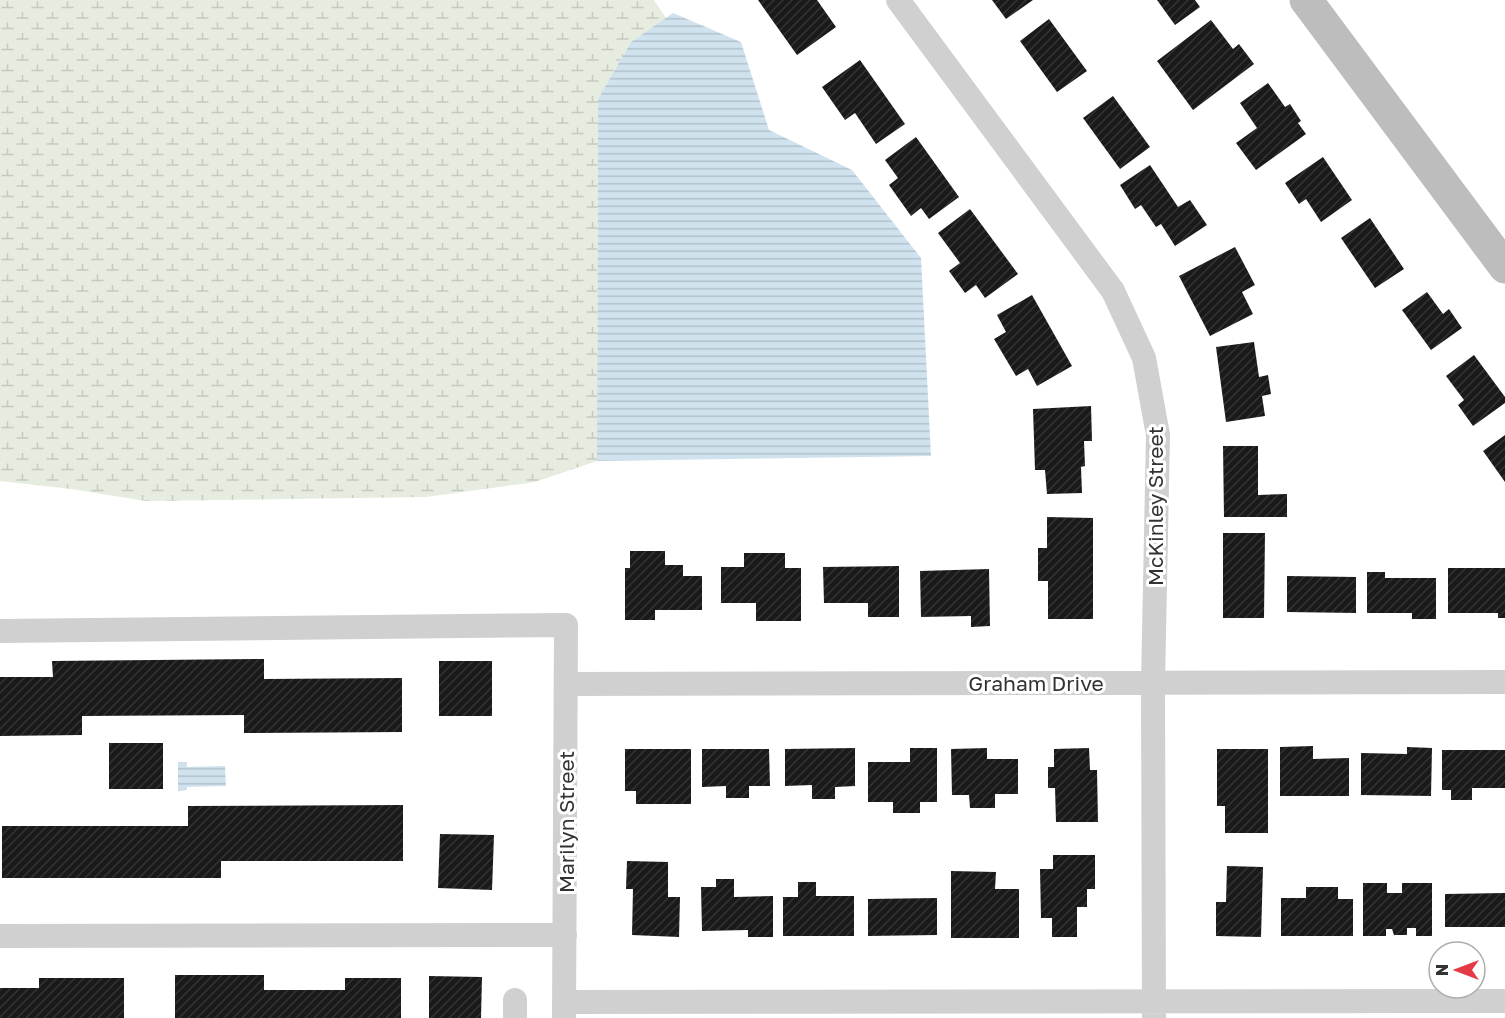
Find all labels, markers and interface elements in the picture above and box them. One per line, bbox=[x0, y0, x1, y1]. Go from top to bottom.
street label: McKinley Street bbox=[1142, 426, 1168, 586]
street label: Graham Drive bbox=[968, 670, 1104, 696]
street label: Marilyn Street bbox=[553, 751, 579, 893]
north arrow bbox=[1427, 940, 1487, 1000]
text: N bbox=[1432, 964, 1452, 976]

